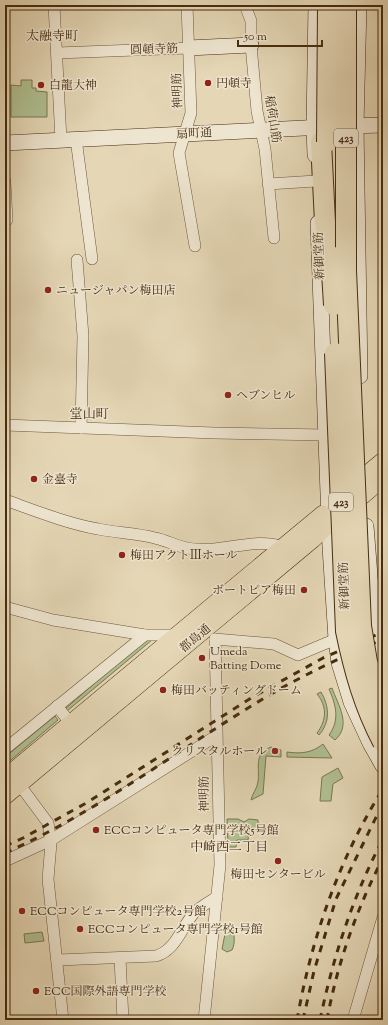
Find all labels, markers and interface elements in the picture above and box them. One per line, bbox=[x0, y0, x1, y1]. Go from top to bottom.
scale bar bbox=[238, 22, 322, 48]
district label: 太融寺町 bbox=[26, 28, 78, 46]
text: 50 m bbox=[243, 28, 267, 46]
street label: 圓頓寺筋 bbox=[130, 40, 178, 60]
street label: 神明筋 bbox=[168, 73, 188, 109]
place label: 円頓寺 bbox=[216, 75, 252, 93]
place label: 白龍大神 bbox=[49, 77, 97, 95]
marker: 円頓寺 bbox=[203, 78, 213, 88]
marker: 白龍大神 bbox=[36, 80, 46, 90]
street label: 稲荷山筋 bbox=[259, 94, 285, 144]
street label: 扇町通 bbox=[176, 124, 213, 144]
road number: 423 bbox=[334, 129, 358, 147]
street label: 新御堂筋 bbox=[310, 232, 330, 280]
place label: ニュージャパン梅田店 bbox=[56, 282, 176, 300]
marker: ニュージャパン梅田店 bbox=[43, 285, 53, 295]
place label: ヘブンヒル bbox=[236, 387, 295, 405]
marker: ヘブンヒル bbox=[223, 390, 233, 400]
district label: 堂山町 bbox=[69, 406, 109, 424]
place label: 金臺寺 bbox=[42, 471, 78, 489]
marker: 金臺寺 bbox=[29, 474, 39, 484]
road number: 423 bbox=[329, 493, 353, 511]
place label: 梅田アクトⅢホール bbox=[130, 547, 237, 565]
marker: 梅田アクトⅢホール bbox=[117, 550, 127, 560]
street label: 新御堂筋 bbox=[335, 562, 355, 610]
place label: ボートピア梅田 bbox=[212, 582, 296, 600]
marker: ボートピア梅田 bbox=[299, 585, 309, 595]
street label: 都島通 bbox=[176, 620, 215, 657]
place label: Umeda Batting Dome bbox=[210, 643, 282, 675]
marker: Umeda Batting Dome bbox=[197, 653, 207, 663]
place label: 梅田バッティングドーム bbox=[171, 682, 302, 700]
marker: 梅田バッティングドーム bbox=[158, 685, 168, 695]
place label: クリスタルホール bbox=[171, 743, 267, 761]
marker: クリスタルホール bbox=[270, 746, 280, 756]
street label: 神明筋 bbox=[196, 776, 214, 812]
place label: ECCコンピュータ専門学校5号館 bbox=[104, 822, 279, 840]
marker: ECCコンピュータ専門学校5号館 bbox=[91, 825, 101, 835]
district label: 中崎西二丁目 bbox=[190, 839, 268, 857]
marker: 梅田センタービル bbox=[273, 856, 283, 866]
place label: 梅田センタービル bbox=[230, 866, 326, 884]
place label: ECCコンピュータ専門学校2号館 bbox=[30, 903, 206, 921]
marker: ECCコンピュータ専門学校2号館 bbox=[17, 906, 27, 916]
place label: ECCコンピュータ専門学校1号館 bbox=[88, 921, 263, 939]
marker: ECCコンピュータ専門学校1号館 bbox=[75, 924, 85, 934]
place label: ECC国際外語専門学校 bbox=[44, 983, 167, 1001]
marker: ECC国際外語専門学校 bbox=[31, 986, 41, 996]

